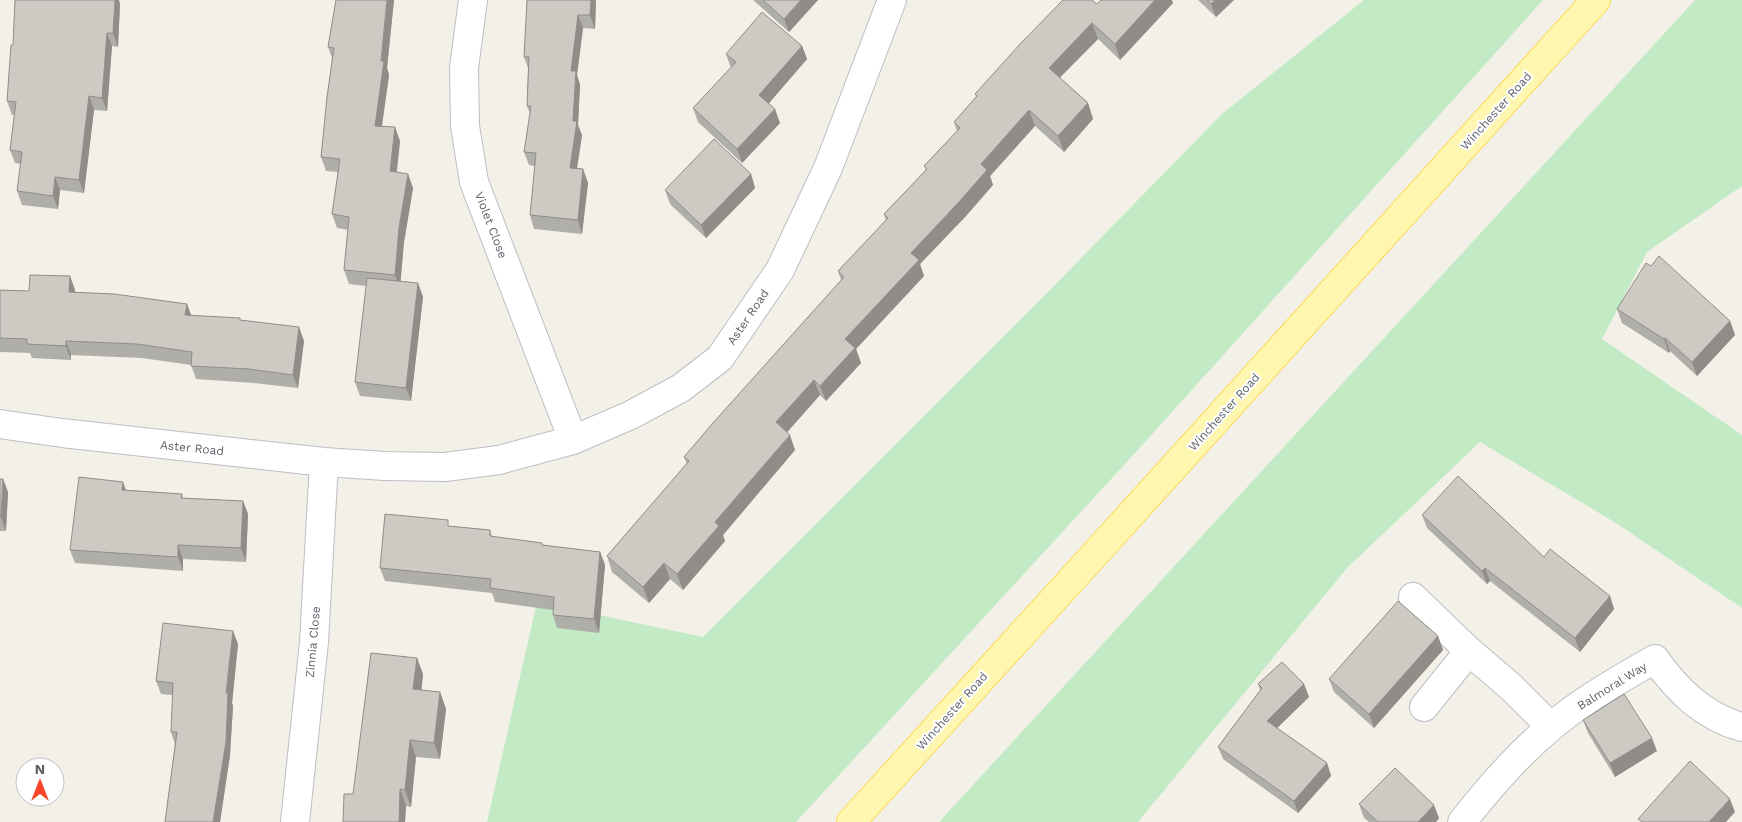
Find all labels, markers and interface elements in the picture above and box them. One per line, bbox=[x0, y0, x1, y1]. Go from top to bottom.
street label: Winchester Road bbox=[1458, 69, 1534, 153]
street label: Violet Close bbox=[472, 190, 510, 260]
street label: Aster Road bbox=[724, 286, 772, 348]
street label: Winchester Road bbox=[1186, 370, 1262, 454]
street label: Aster Road bbox=[159, 438, 225, 458]
street label: Zinnia Close bbox=[303, 606, 323, 678]
street label: Balmoral Way bbox=[1575, 659, 1650, 713]
street label: Winchester Road bbox=[914, 669, 990, 753]
north arrow bbox=[15, 757, 65, 807]
text: N bbox=[35, 761, 45, 777]

